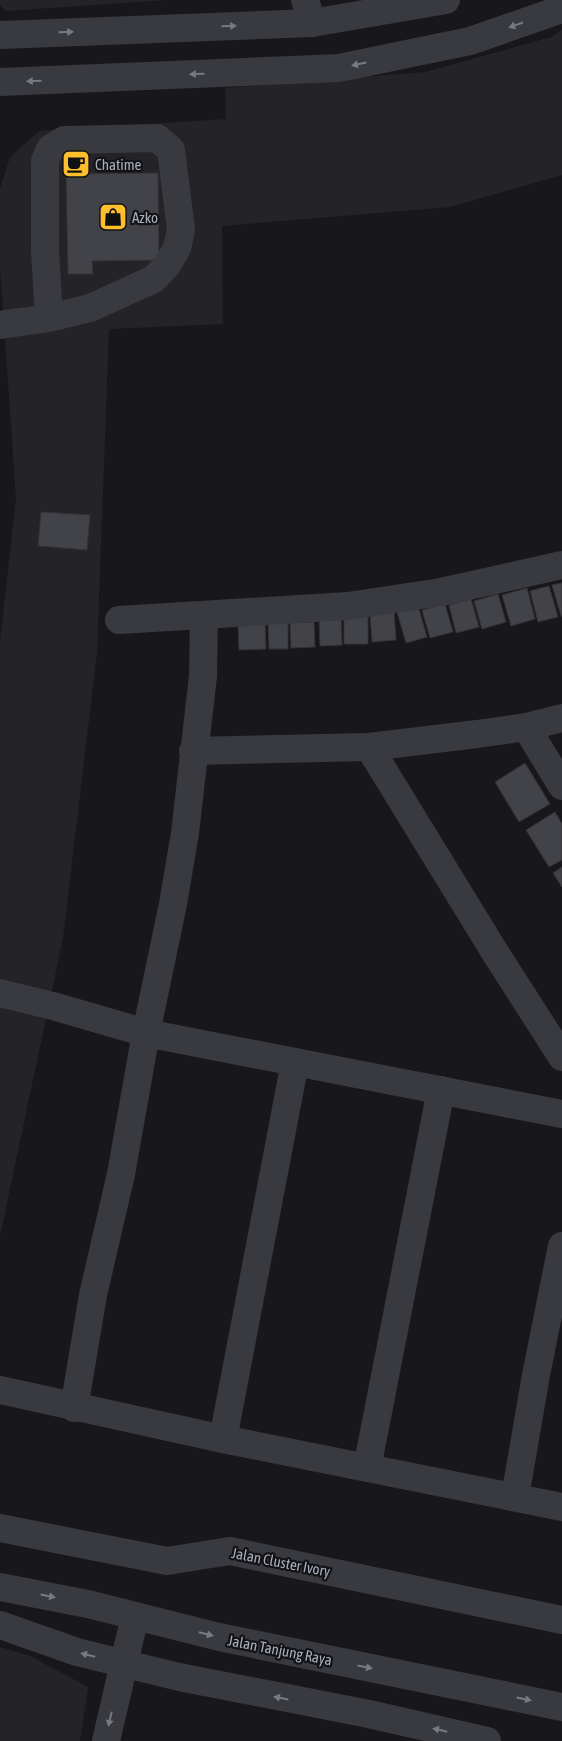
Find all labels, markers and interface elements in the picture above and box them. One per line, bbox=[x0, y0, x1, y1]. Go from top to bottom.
one-way arrow bbox=[508, 21, 523, 29]
one-way arrow bbox=[221, 22, 237, 30]
one-way arrow bbox=[58, 28, 74, 36]
one-way arrow bbox=[351, 60, 366, 68]
one-way arrow bbox=[188, 70, 204, 78]
one-way arrow bbox=[26, 77, 42, 85]
cafe icon: Chatime bbox=[61, 149, 91, 179]
place label: Chatime bbox=[95, 156, 142, 173]
shop icon: Azko bbox=[98, 202, 128, 232]
place label: Azko bbox=[132, 209, 158, 226]
street label: Jalan Cluster Ivory bbox=[230, 1544, 332, 1580]
one-way arrow bbox=[40, 1592, 56, 1600]
one-way arrow bbox=[198, 1630, 213, 1638]
street label: Jalan Tanjung Raya bbox=[226, 1632, 334, 1668]
one-way arrow bbox=[80, 1651, 95, 1659]
one-way arrow bbox=[357, 1663, 373, 1671]
one-way arrow bbox=[272, 1693, 288, 1701]
one-way arrow bbox=[517, 1696, 533, 1704]
one-way arrow bbox=[106, 1712, 114, 1728]
one-way arrow bbox=[432, 1726, 447, 1734]

